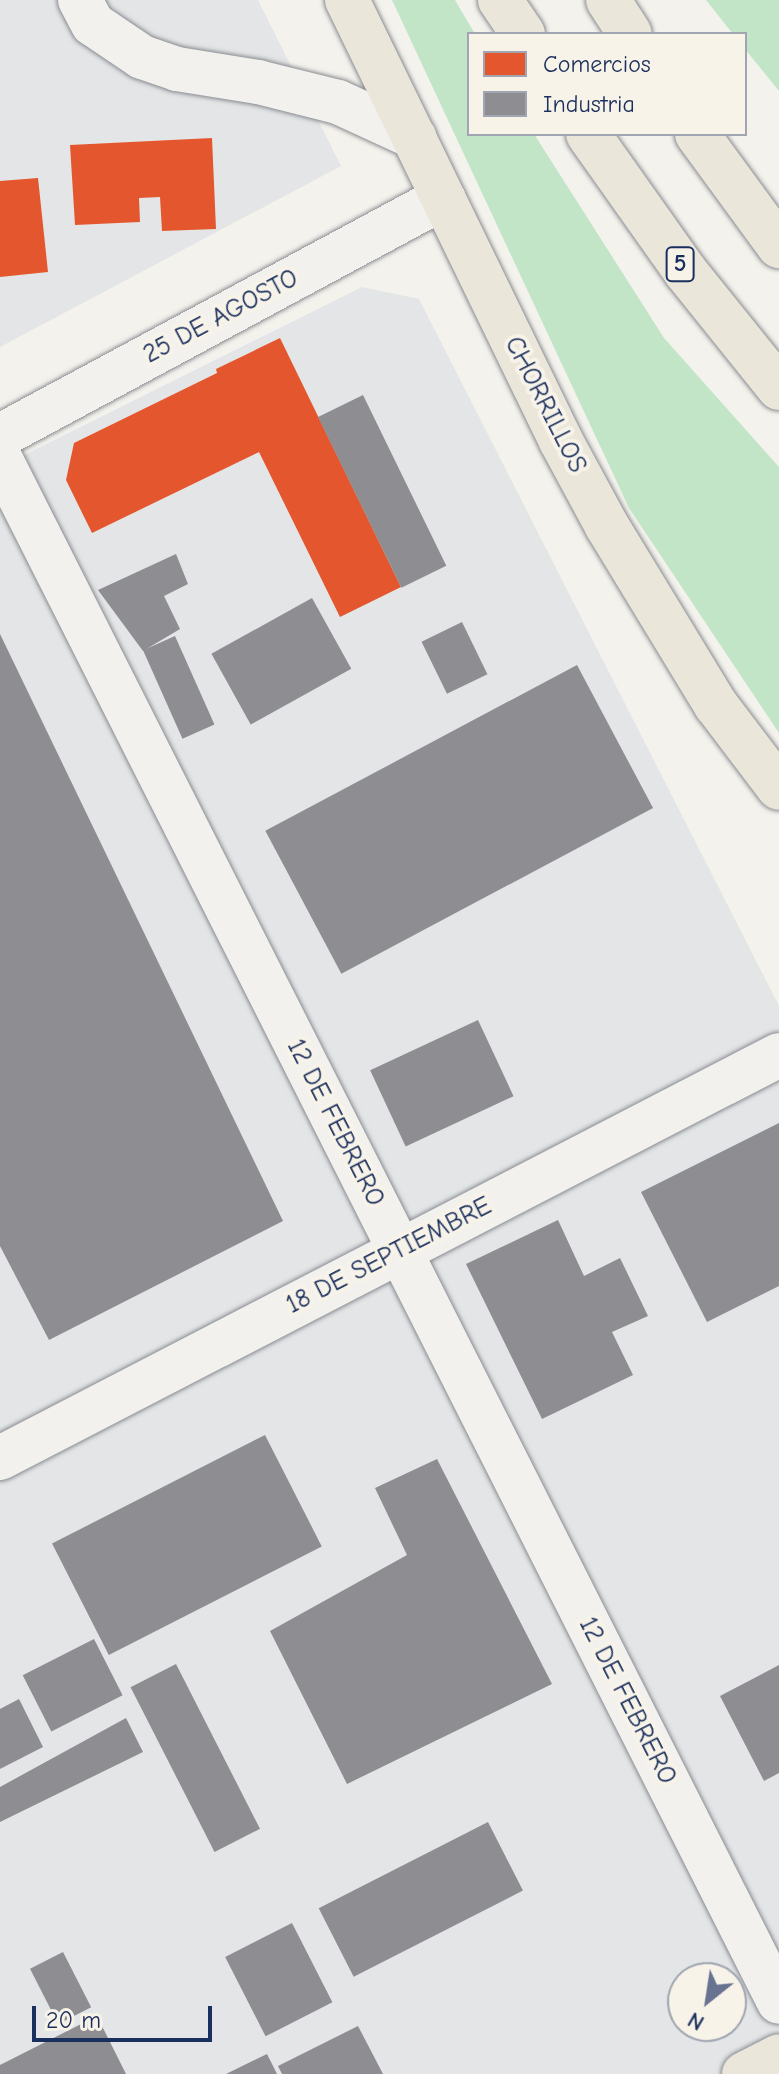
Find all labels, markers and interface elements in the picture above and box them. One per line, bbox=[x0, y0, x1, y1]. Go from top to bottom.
legend bbox=[467, 32, 747, 136]
text: Comercios bbox=[543, 50, 651, 78]
text: Industria bbox=[543, 90, 635, 118]
road number: 5 bbox=[664, 244, 696, 284]
street label: 25 DE AGOSTO bbox=[138, 263, 304, 371]
street label: CHORRILLOS bbox=[497, 332, 593, 478]
street label: 12 DE FEBRERO bbox=[279, 1034, 391, 1212]
street label: 18 DE SEPTIEMBRE bbox=[281, 1191, 497, 1321]
street label: 12 DE FEBRERO bbox=[571, 1612, 683, 1790]
north arrow bbox=[667, 1962, 747, 2042]
scale bar bbox=[36, 1990, 216, 2040]
text: 20 m bbox=[46, 2006, 101, 2034]
text: N bbox=[683, 2006, 709, 2036]

